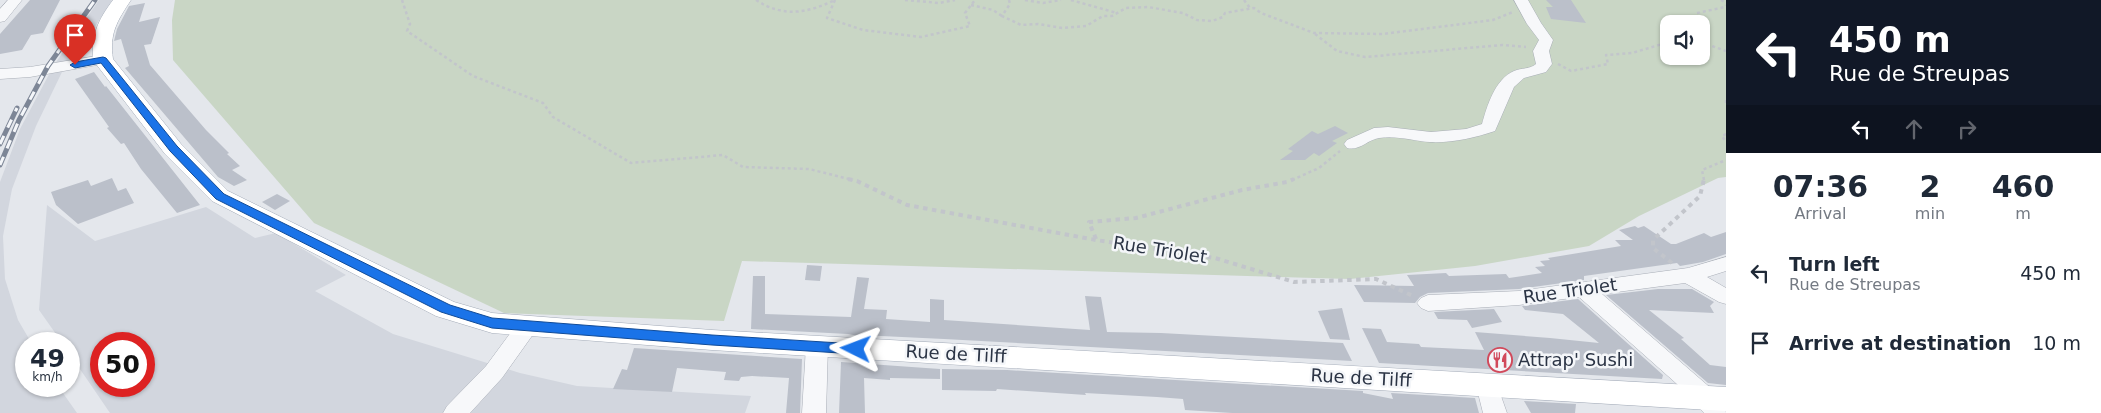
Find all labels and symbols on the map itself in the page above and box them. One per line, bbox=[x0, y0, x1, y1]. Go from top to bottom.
pin bbox=[54, 14, 96, 65]
street label: Rue Triolet bbox=[1112, 232, 1209, 267]
street label: Rue Triolet bbox=[1522, 274, 1618, 308]
position arrow bbox=[829, 322, 881, 374]
speed limit sign: 50 bbox=[90, 332, 155, 397]
street label: Rue de Tilff bbox=[905, 340, 1008, 367]
restaurant icon: Attrap' Sushi bbox=[1487, 347, 1513, 373]
place label: Attrap' Sushi bbox=[1518, 349, 1633, 370]
street label: Rue de Tilff bbox=[1310, 364, 1413, 391]

